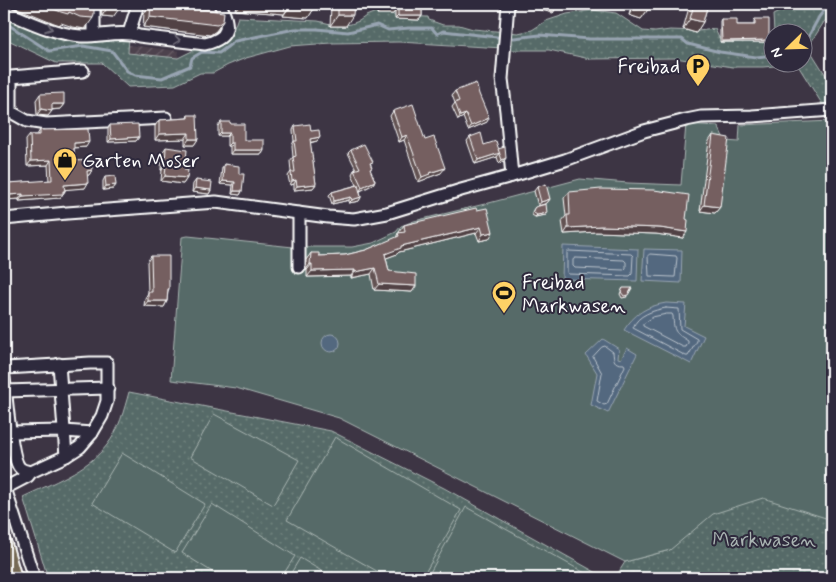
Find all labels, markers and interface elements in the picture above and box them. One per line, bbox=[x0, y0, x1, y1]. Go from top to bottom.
one-way arrow bbox=[44, 22, 53, 33]
north arrow bbox=[764, 22, 814, 72]
one-way arrow bbox=[173, 34, 181, 45]
text: N bbox=[767, 45, 787, 60]
parking icon: Freibad bbox=[685, 53, 711, 87]
place label: Freibad bbox=[618, 54, 680, 81]
shop icon: Garten Moser bbox=[52, 147, 78, 181]
place label: Garten Moser bbox=[82, 148, 200, 175]
place label: Freibad Markwasen bbox=[522, 270, 626, 320]
sports icon: Freibad Markwasen bbox=[491, 280, 517, 314]
park label: Markwasen bbox=[712, 527, 816, 554]

